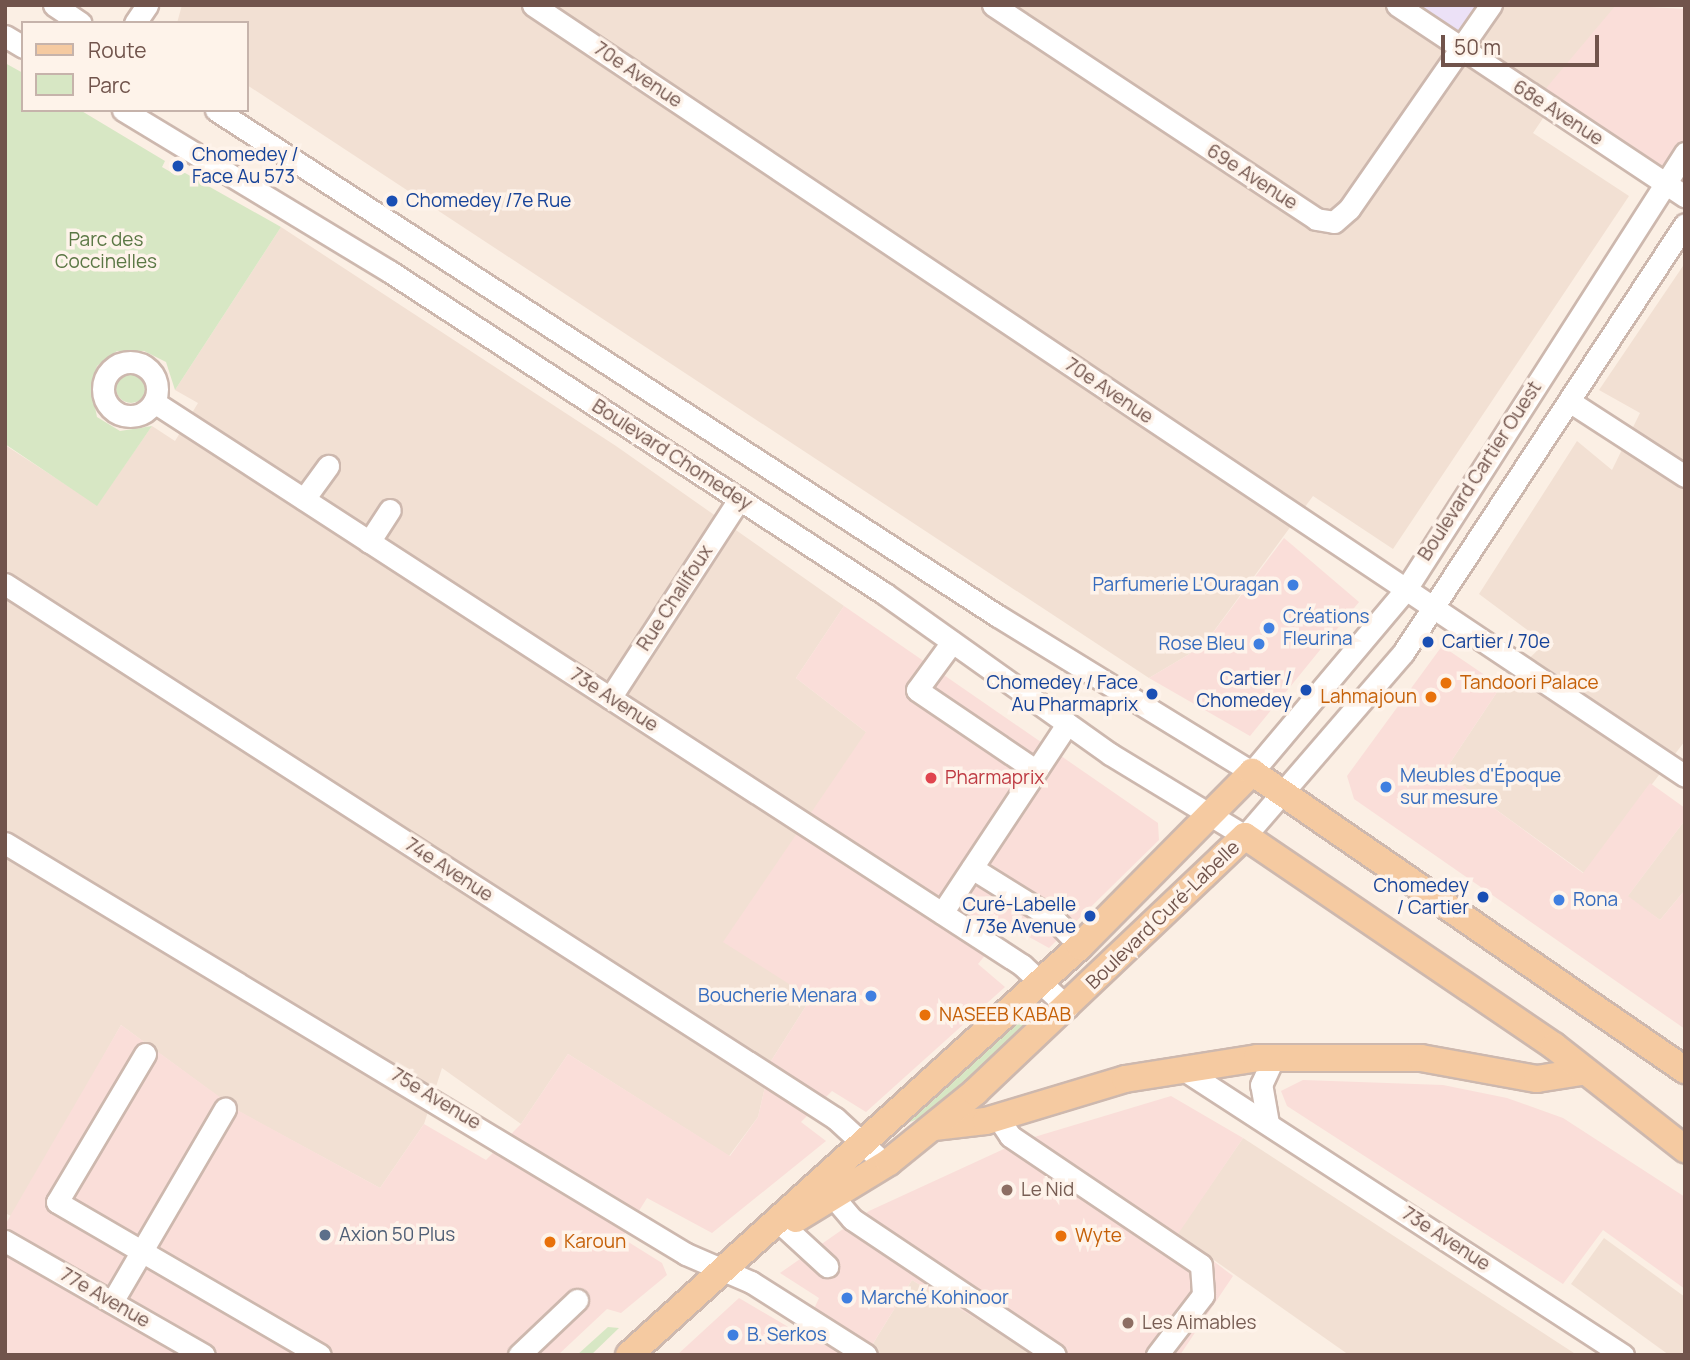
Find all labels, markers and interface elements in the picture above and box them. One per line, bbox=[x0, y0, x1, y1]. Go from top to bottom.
legend bbox=[21, 21, 248, 112]
scale bar bbox=[1445, 21, 1602, 65]
text: 50 m bbox=[1454, 33, 1501, 61]
text: Route bbox=[88, 36, 146, 64]
street label: 70e Avenue bbox=[590, 37, 686, 113]
text: Parc bbox=[88, 71, 131, 99]
street label: 68e Avenue bbox=[1509, 75, 1607, 151]
street label: 69e Avenue bbox=[1202, 139, 1302, 215]
place label: Chomedey / Face Au 573 bbox=[192, 144, 299, 188]
marker: Chomedey / Face Au 573 bbox=[170, 158, 186, 174]
place label: Chomedey /7e Rue bbox=[406, 190, 571, 212]
marker: Chomedey /7e Rue bbox=[384, 193, 400, 209]
park label: Parc des Coccinelles bbox=[55, 229, 157, 273]
street label: 70e Avenue bbox=[1061, 353, 1157, 429]
street label: Boulevard Cartier Ouest bbox=[1413, 377, 1547, 565]
street label: Boulevard Chomedey bbox=[588, 395, 756, 515]
street label: Rue Chalifoux bbox=[632, 541, 718, 655]
place label: Parfumerie L'Ouragan bbox=[1093, 574, 1279, 596]
marker: Parfumerie L'Ouragan bbox=[1285, 577, 1301, 593]
place label: Créations Fleurina bbox=[1283, 606, 1369, 650]
marker: Créations Fleurina bbox=[1261, 620, 1277, 636]
place label: Cartier / 70e bbox=[1442, 631, 1550, 653]
place label: Rose Bleu bbox=[1159, 633, 1245, 655]
marker: Cartier / 70e bbox=[1420, 634, 1436, 650]
marker: Rose Bleu bbox=[1251, 636, 1267, 652]
street label: 73e Avenue bbox=[566, 663, 662, 737]
place label: Cartier / Chomedey bbox=[1197, 668, 1292, 712]
place label: Chomedey / Face Au Pharmaprix bbox=[986, 672, 1138, 716]
place label: Tandoori Palace bbox=[1460, 672, 1599, 694]
marker: Tandoori Palace bbox=[1438, 675, 1454, 691]
marker: Cartier / Chomedey bbox=[1298, 682, 1314, 698]
marker: Chomedey / Face Au Pharmaprix bbox=[1144, 686, 1160, 702]
place label: Lahmajoun bbox=[1320, 686, 1417, 708]
marker: Lahmajoun bbox=[1423, 689, 1439, 705]
place label: Meubles d'Époque sur mesure bbox=[1400, 765, 1561, 809]
place label: Pharmaprix bbox=[945, 767, 1044, 789]
marker: Pharmaprix bbox=[923, 770, 939, 786]
marker: Meubles d'Époque sur mesure bbox=[1378, 779, 1394, 795]
street label: 74e Avenue bbox=[401, 833, 497, 907]
street label: Boulevard Curé-Labelle bbox=[1082, 836, 1244, 994]
place label: Chomedey / Cartier bbox=[1374, 875, 1469, 919]
marker: Chomedey / Cartier bbox=[1475, 889, 1491, 905]
place label: Rona bbox=[1573, 889, 1618, 911]
marker: Rona bbox=[1551, 892, 1567, 908]
place label: Curé-Labelle / 73e Avenue bbox=[963, 894, 1076, 938]
marker: Curé-Labelle / 73e Avenue bbox=[1082, 908, 1098, 924]
place label: Boucherie Menara bbox=[698, 985, 857, 1007]
marker: Boucherie Menara bbox=[863, 988, 879, 1004]
place label: NASEEB KABAB bbox=[939, 1004, 1071, 1026]
marker: NASEEB KABAB bbox=[917, 1007, 933, 1023]
street label: 75e Avenue bbox=[387, 1063, 485, 1135]
place label: Le Nid bbox=[1021, 1179, 1074, 1201]
marker: Le Nid bbox=[999, 1182, 1015, 1198]
street label: 73e Avenue bbox=[1398, 1202, 1494, 1276]
place label: Axion 50 Plus bbox=[339, 1224, 455, 1246]
place label: Wyte bbox=[1075, 1225, 1122, 1247]
marker: Axion 50 Plus bbox=[317, 1227, 333, 1243]
marker: Wyte bbox=[1053, 1228, 1069, 1244]
place label: Karoun bbox=[564, 1231, 626, 1253]
marker: Karoun bbox=[542, 1234, 558, 1250]
street label: 77e Avenue bbox=[56, 1263, 154, 1333]
place label: Marché Kohinoor bbox=[861, 1287, 1009, 1309]
marker: Marché Kohinoor bbox=[839, 1290, 855, 1306]
place label: Les Aimables bbox=[1142, 1312, 1256, 1334]
marker: Les Aimables bbox=[1120, 1315, 1136, 1331]
place label: B. Serkos bbox=[747, 1324, 827, 1346]
marker: B. Serkos bbox=[725, 1327, 741, 1343]

